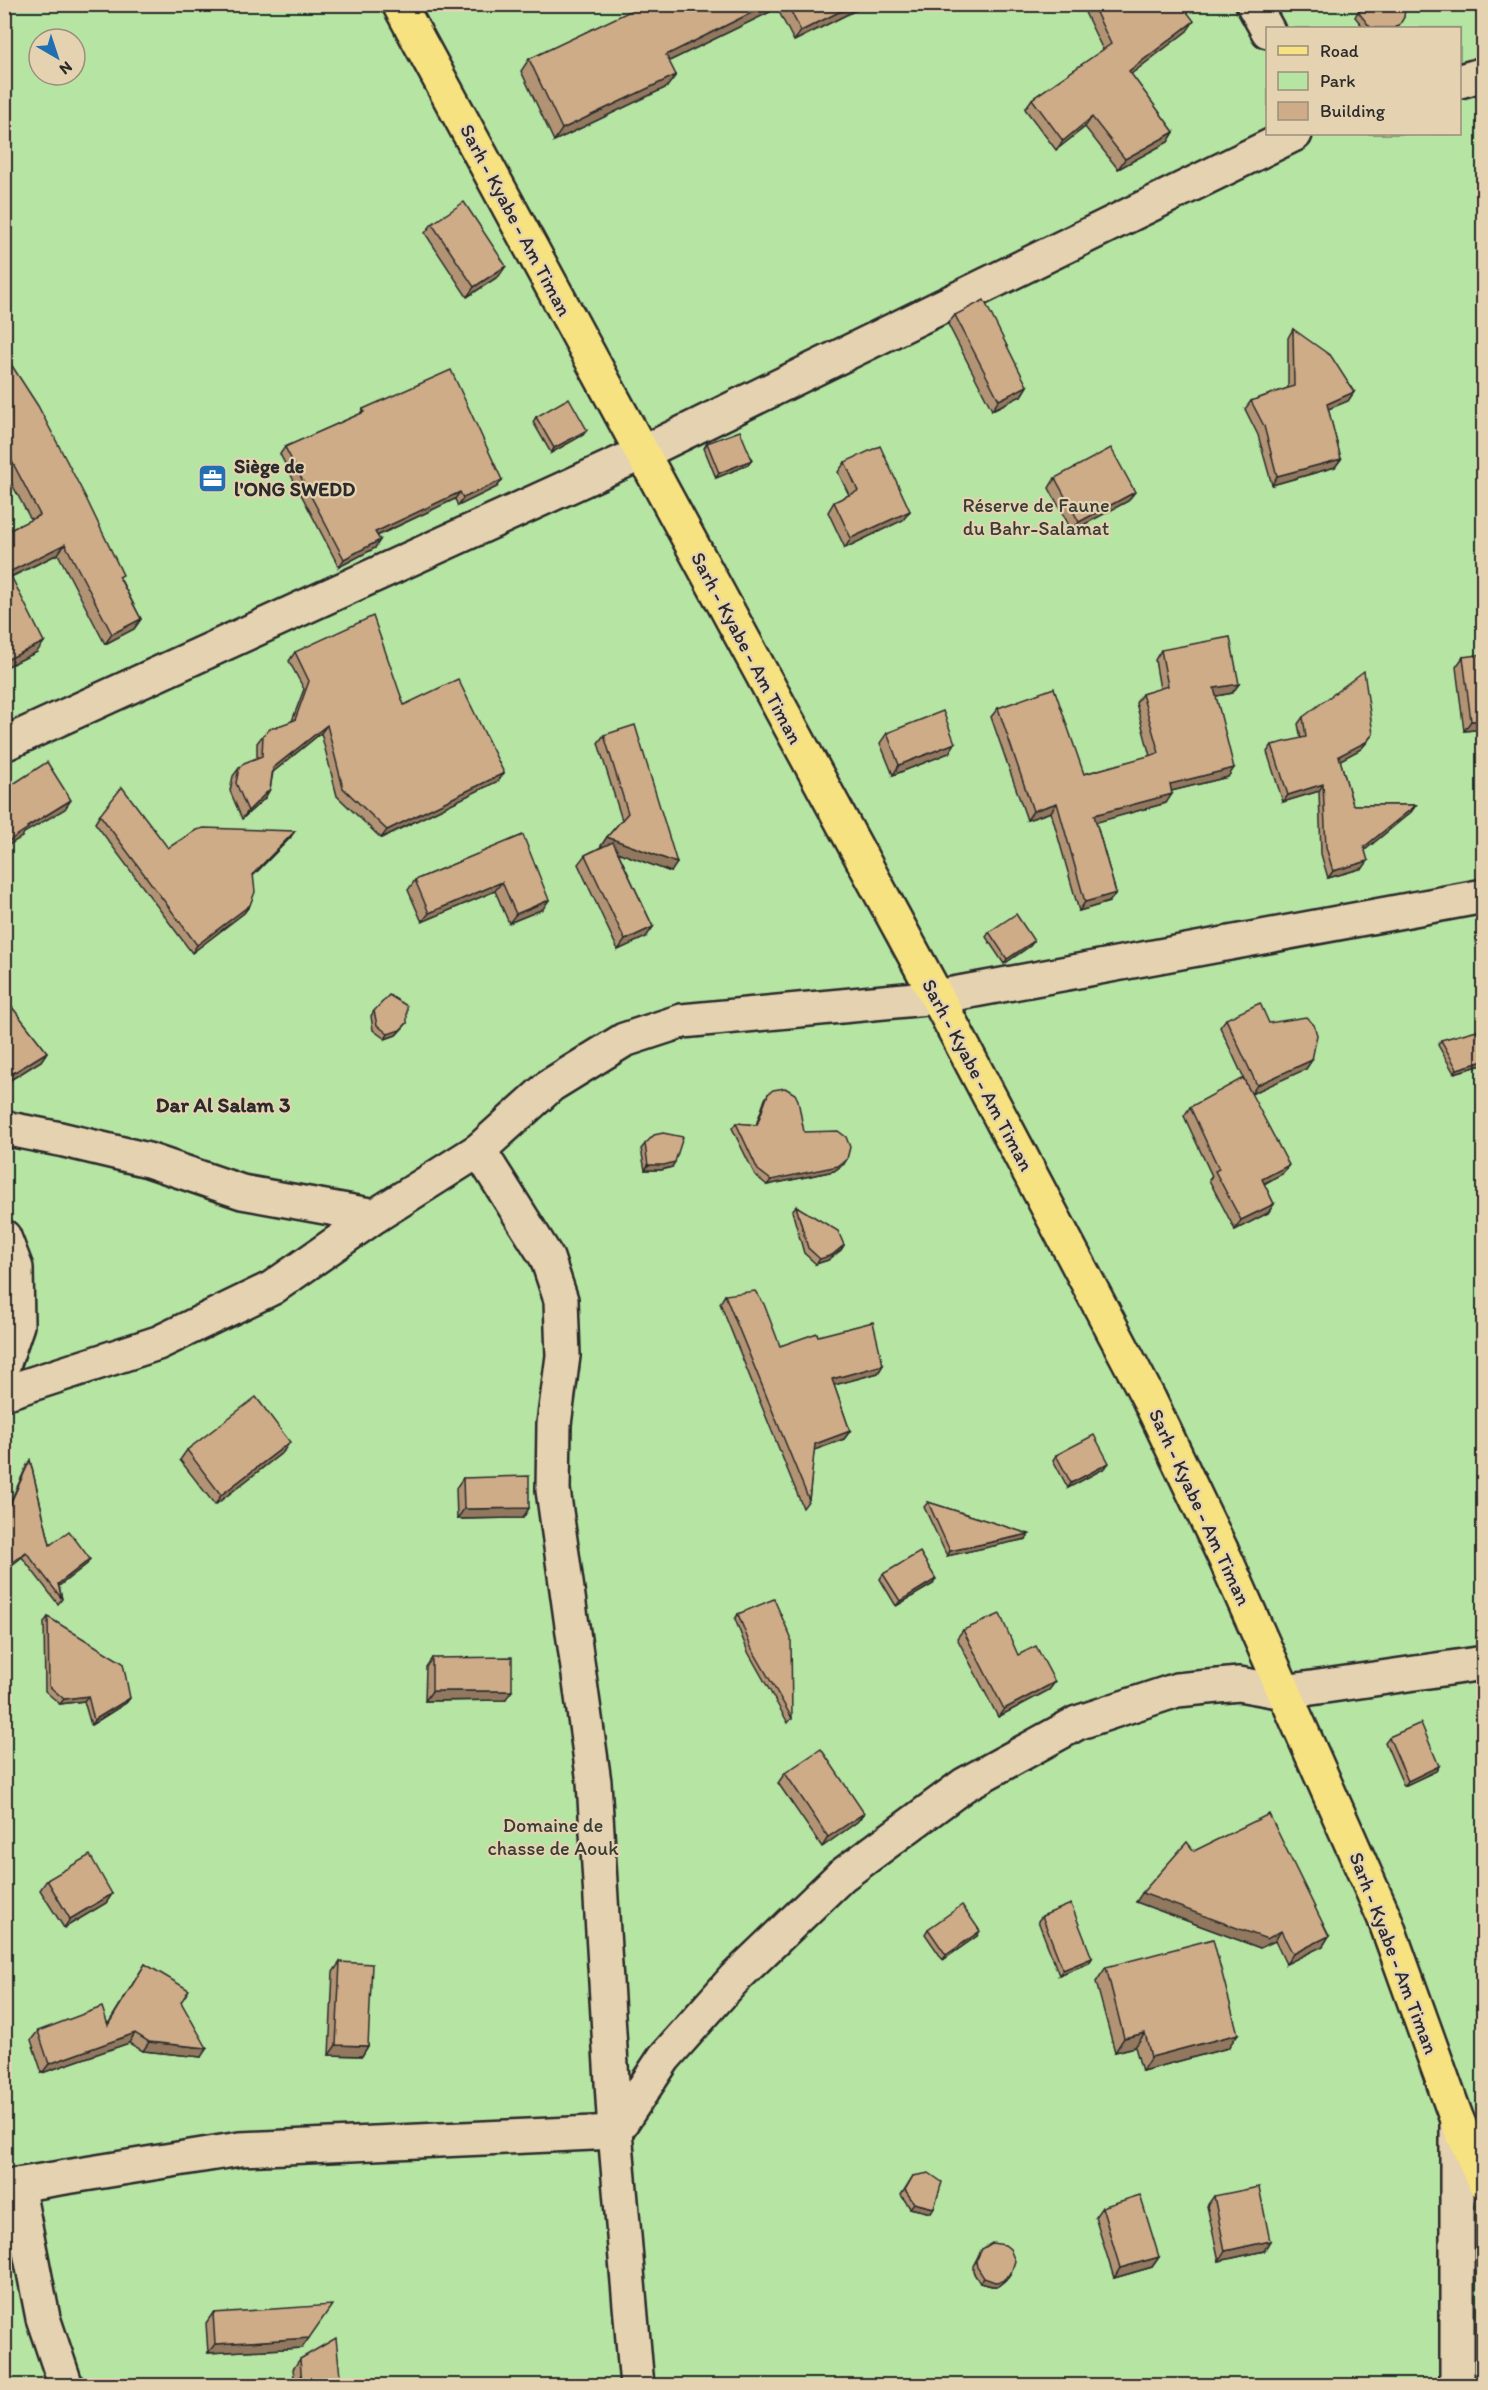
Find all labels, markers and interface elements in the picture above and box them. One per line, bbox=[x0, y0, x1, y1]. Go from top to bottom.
north arrow bbox=[27, 27, 87, 87]
legend bbox=[1266, 27, 1461, 135]
text: Road bbox=[1320, 40, 1359, 62]
text: N bbox=[56, 57, 76, 79]
text: Park bbox=[1320, 70, 1355, 92]
text: Building bbox=[1320, 100, 1386, 122]
street label: Sarh - Kyabe - Am Timan bbox=[455, 120, 577, 320]
place label: Siège de l'ONG SWEDD bbox=[234, 454, 355, 501]
office icon: Siège de l'ONG SWEDD bbox=[197, 462, 229, 494]
park label: Réserve de Faune du Bahr-Salamat bbox=[962, 493, 1110, 540]
street label: Sarh - Kyabe - Am Timan bbox=[686, 548, 808, 748]
street label: Sarh - Kyabe - Am Timan bbox=[917, 975, 1039, 1175]
district label: Dar Al Salam 3 bbox=[156, 1092, 290, 1117]
street label: Sarh - Kyabe - Am Timan bbox=[1144, 1405, 1256, 1609]
park label: Domaine de chasse de Aouk bbox=[487, 1813, 619, 1860]
street label: Sarh - Kyabe - Am Timan bbox=[1344, 1849, 1444, 2057]

